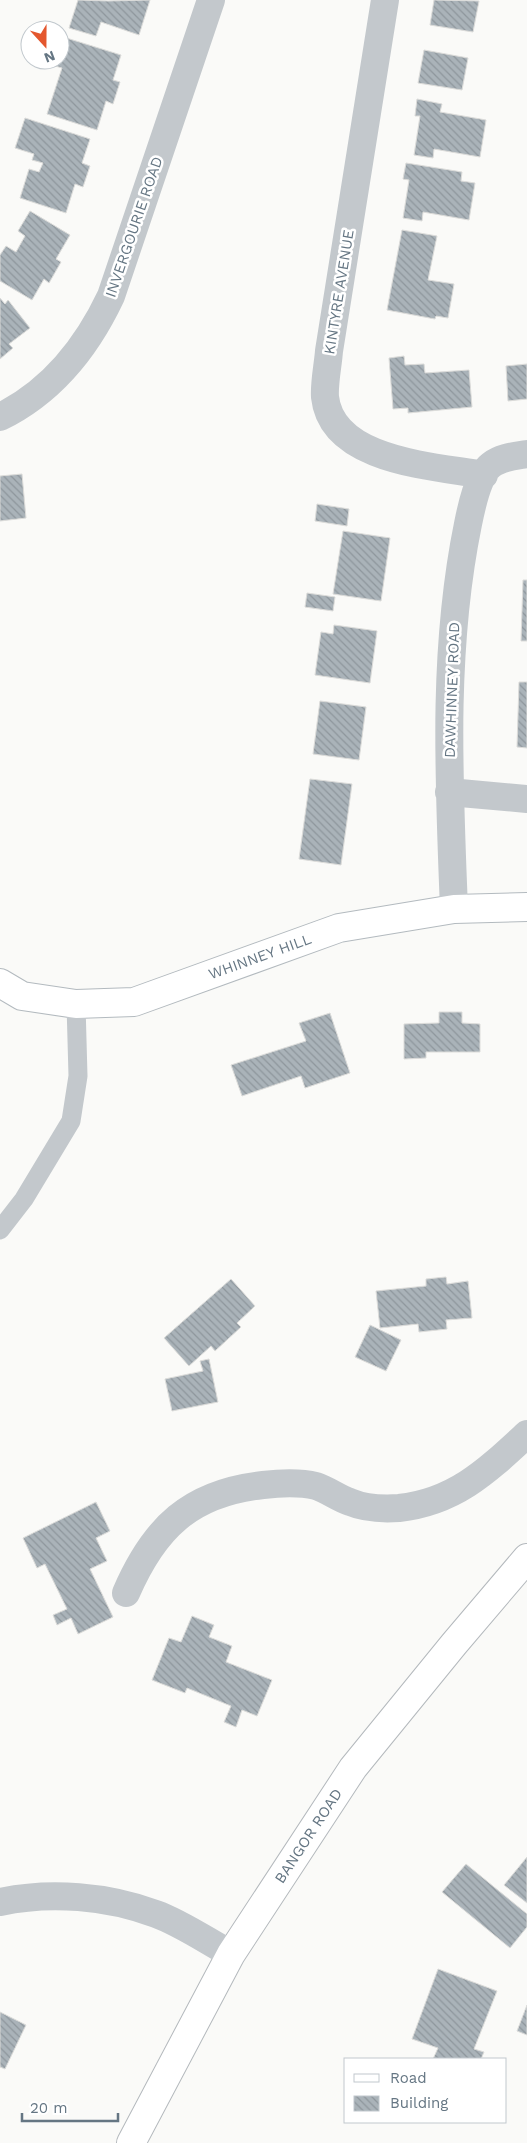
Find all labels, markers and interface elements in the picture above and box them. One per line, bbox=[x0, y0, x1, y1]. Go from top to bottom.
north arrow bbox=[20, 20, 70, 70]
text: N bbox=[42, 48, 57, 66]
street label: INVERGOURIE ROAD bbox=[101, 154, 167, 300]
street label: KINTYRE AVENUE bbox=[320, 228, 358, 356]
street label: DAWHINNEY ROAD bbox=[441, 622, 463, 758]
street label: WHINNEY HILL bbox=[206, 930, 314, 983]
street label: BANGOR ROAD bbox=[271, 1785, 346, 1887]
legend bbox=[344, 2058, 507, 2123]
text: Road bbox=[390, 2069, 427, 2087]
scale bar bbox=[22, 2090, 119, 2122]
text: Building bbox=[390, 2094, 448, 2112]
text: 20 m bbox=[30, 2099, 68, 2117]

